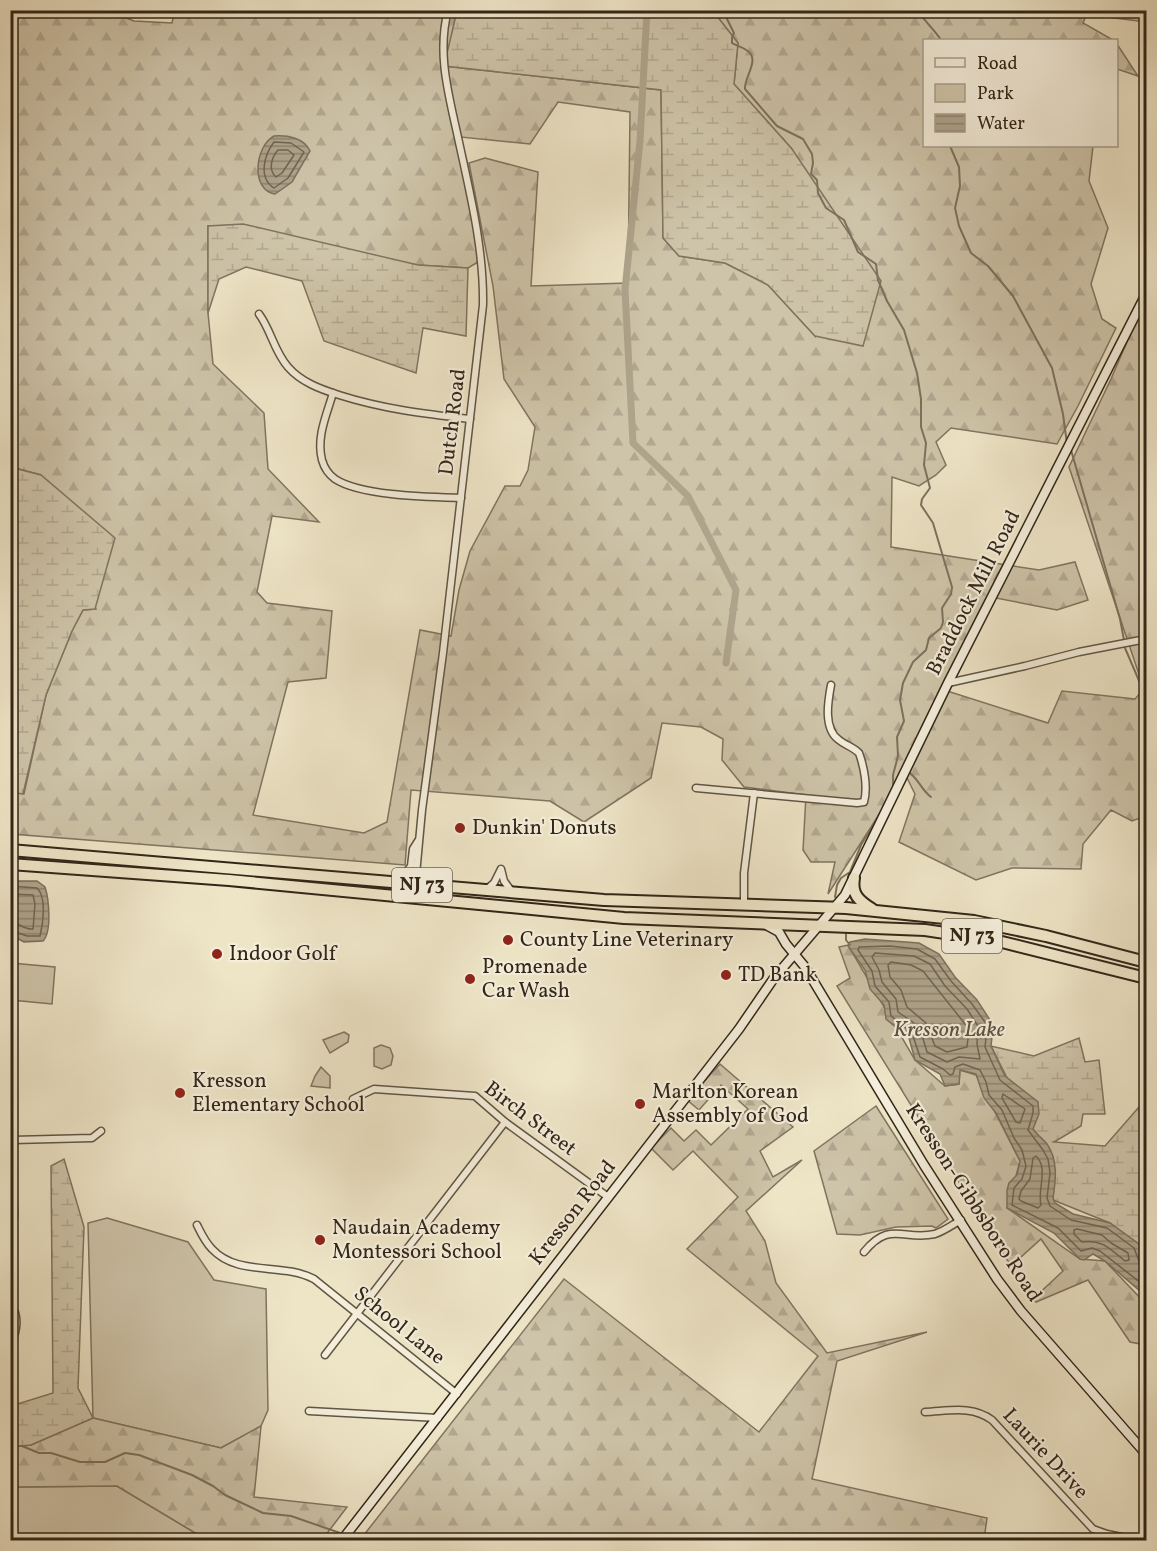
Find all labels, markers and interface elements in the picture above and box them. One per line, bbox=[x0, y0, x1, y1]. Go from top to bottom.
legend bbox=[923, 39, 1118, 147]
text: Road bbox=[977, 52, 1018, 77]
text: Park bbox=[977, 82, 1014, 107]
text: Water bbox=[977, 112, 1025, 137]
street label: Dutch Road bbox=[432, 367, 474, 477]
street label: Braddock Mill Road bbox=[920, 505, 1028, 681]
place label: Dunkin' Donuts bbox=[472, 814, 617, 843]
marker: Dunkin' Donuts bbox=[453, 821, 467, 835]
road number: NJ 73 bbox=[392, 868, 452, 902]
road number: NJ 73 bbox=[942, 919, 1002, 953]
place label: County Line Veterinary bbox=[520, 926, 734, 955]
marker: County Line Veterinary bbox=[501, 933, 515, 947]
place label: Indoor Golf bbox=[229, 940, 338, 969]
marker: Indoor Golf bbox=[210, 947, 224, 961]
place label: Promenade Car Wash bbox=[482, 953, 588, 1006]
place label: TD Bank bbox=[738, 961, 817, 990]
marker: TD Bank bbox=[719, 968, 733, 982]
marker: Promenade Car Wash bbox=[463, 972, 477, 986]
water label: Kresson Lake bbox=[893, 1015, 1005, 1046]
place label: Kresson Elementary School bbox=[192, 1067, 365, 1120]
street label: Birch Street bbox=[478, 1075, 582, 1163]
place label: Marlton Korean Assembly of God bbox=[652, 1078, 809, 1131]
marker: Kresson Elementary School bbox=[173, 1086, 187, 1100]
marker: Marlton Korean Assembly of God bbox=[633, 1097, 647, 1111]
street label: Kresson-Gibbsboro Road bbox=[898, 1098, 1048, 1308]
street label: Kresson Road bbox=[523, 1154, 623, 1272]
place label: Naudain Academy Montessori School bbox=[332, 1214, 502, 1267]
marker: Naudain Academy Montessori School bbox=[313, 1233, 327, 1247]
street label: School Lane bbox=[347, 1280, 451, 1372]
street label: Laurie Drive bbox=[995, 1402, 1095, 1506]

